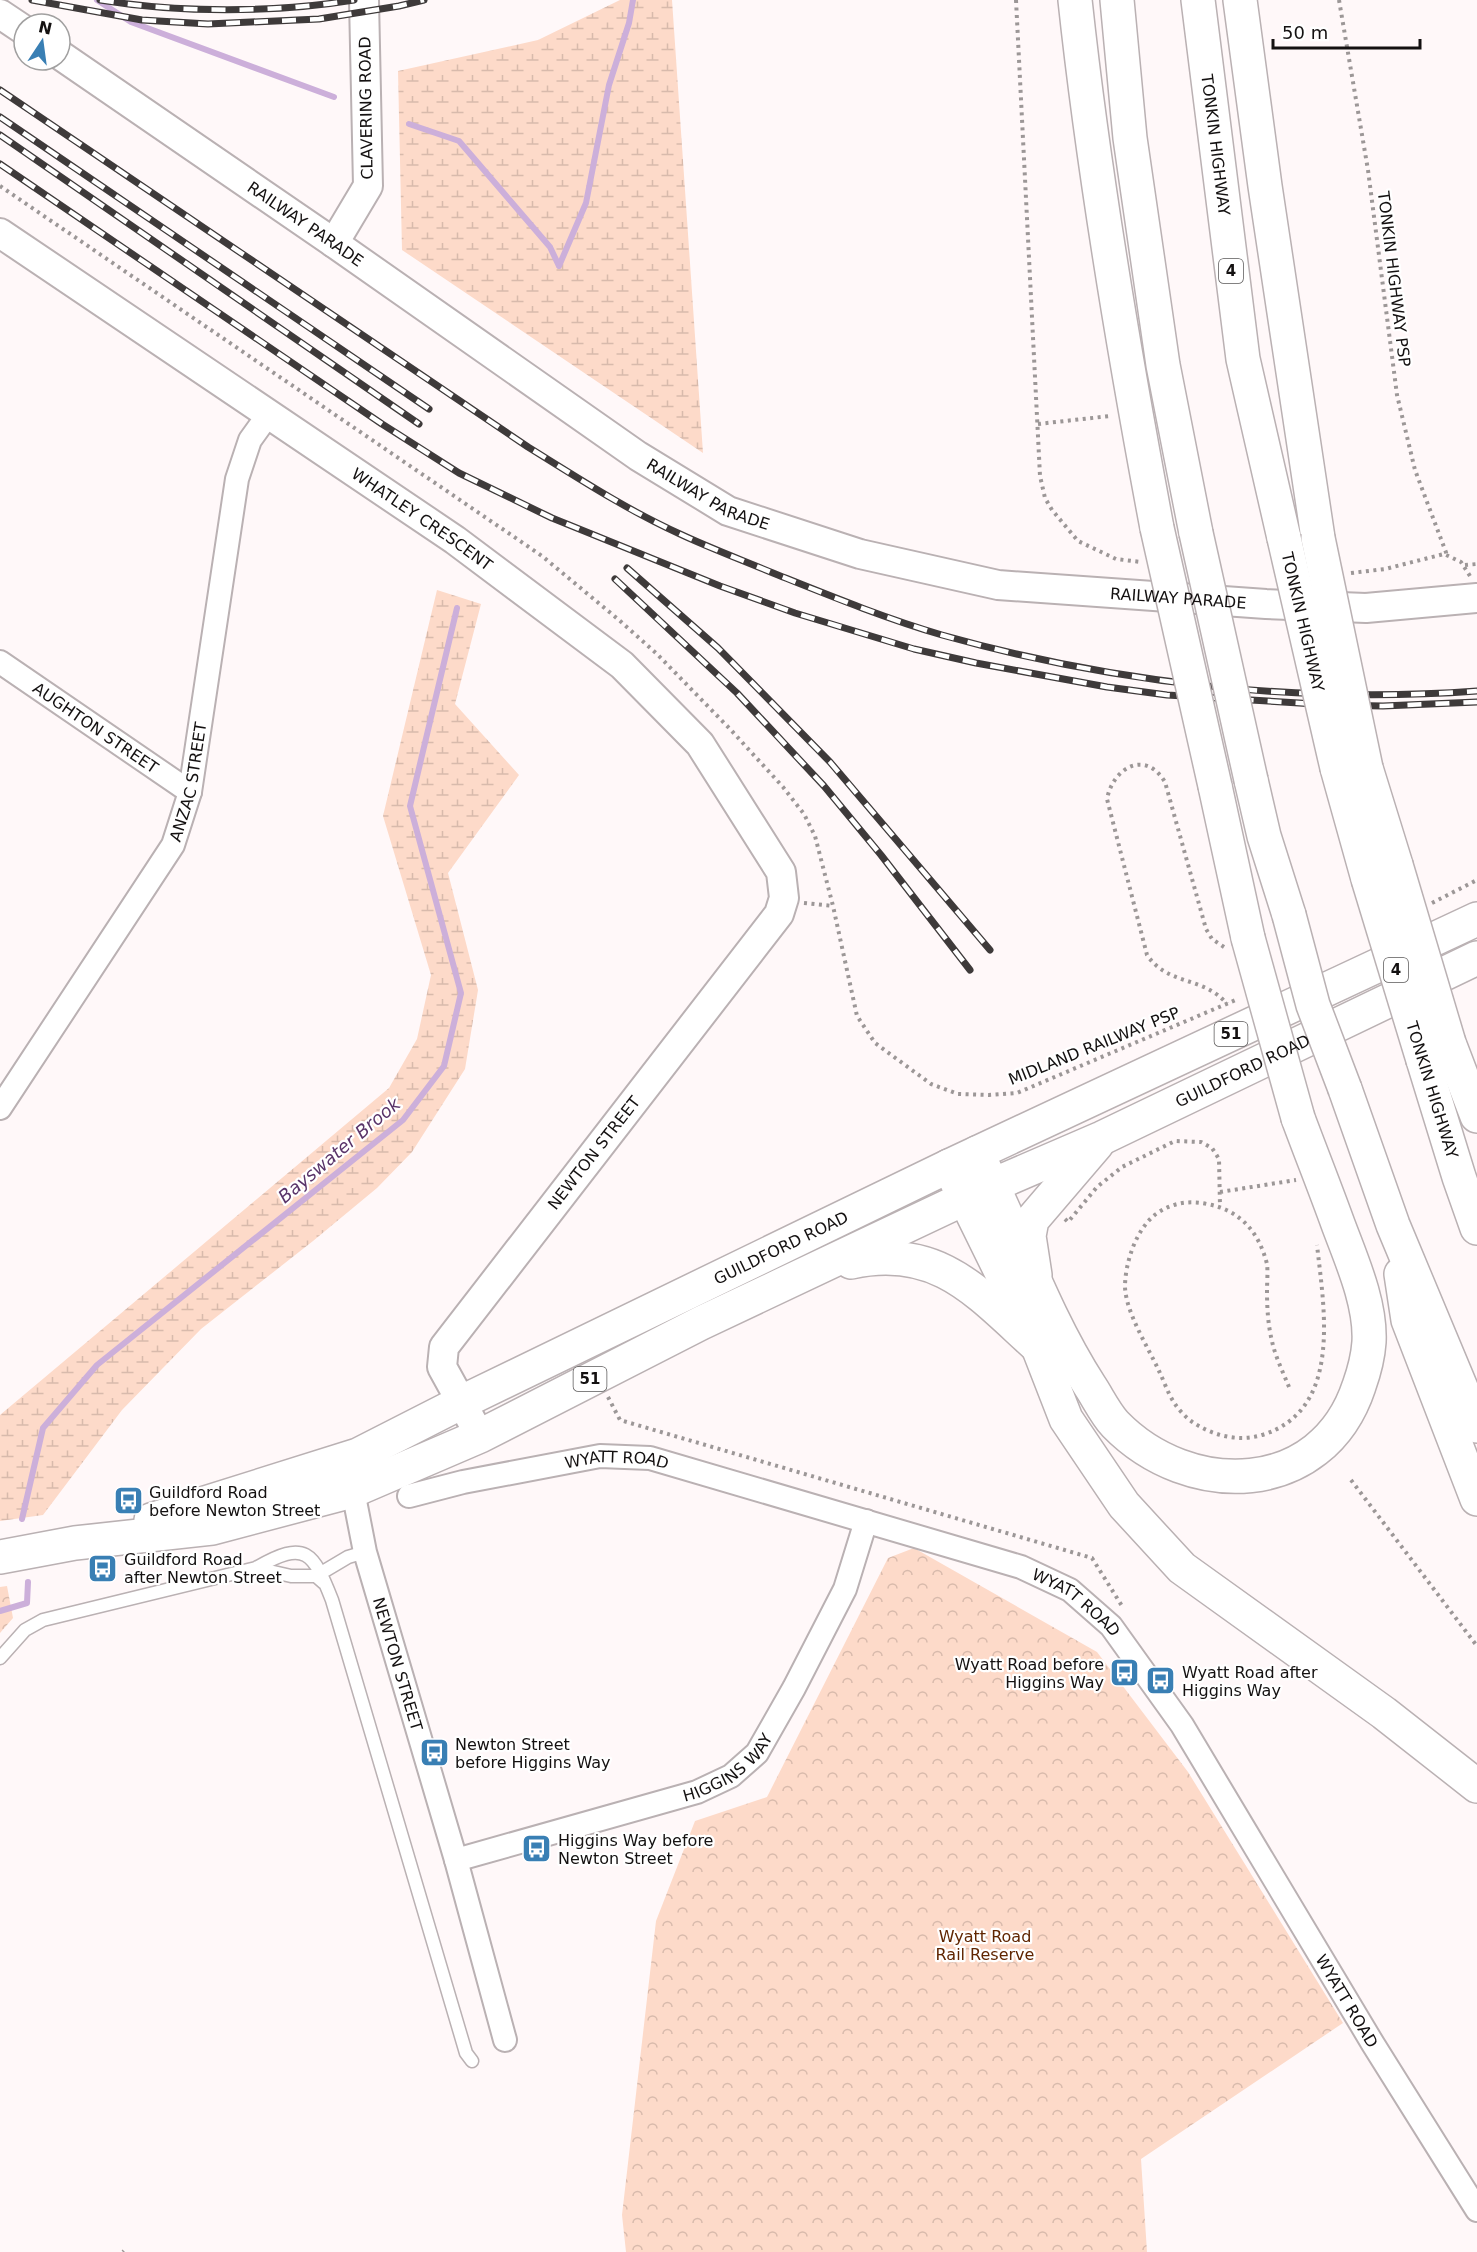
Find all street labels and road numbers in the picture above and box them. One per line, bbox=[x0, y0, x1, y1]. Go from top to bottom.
street label: CLAVERING ROAD bbox=[355, 36, 377, 180]
street label: TONKIN HIGHWAY bbox=[1198, 72, 1234, 217]
street label: RAILWAY PARADE bbox=[244, 177, 367, 270]
street label: TONKIN HIGHWAY PSP bbox=[1374, 189, 1414, 368]
road number: 4 bbox=[1219, 259, 1243, 283]
street label: RAILWAY PARADE bbox=[643, 454, 772, 533]
street label: WHATLEY CRESCENT bbox=[348, 464, 497, 574]
street label: TONKIN HIGHWAY bbox=[1278, 549, 1329, 693]
street label: RAILWAY PARADE bbox=[1110, 583, 1247, 612]
street label: AUGHTON STREET bbox=[29, 678, 162, 777]
street label: ANZAC STREET bbox=[165, 721, 210, 844]
road number: 4 bbox=[1384, 958, 1408, 982]
street label: MIDLAND RAILWAY PSP bbox=[1006, 1003, 1183, 1089]
street label: TONKIN HIGHWAY bbox=[1402, 1018, 1462, 1161]
road number: 51 bbox=[1214, 1022, 1248, 1046]
street label: GUILDFORD ROAD bbox=[1172, 1030, 1313, 1111]
street label: NEWTON STREET bbox=[544, 1092, 644, 1213]
street label: GUILDFORD ROAD bbox=[710, 1207, 851, 1288]
road number: 51 bbox=[574, 1367, 606, 1391]
street label: WYATT ROAD bbox=[563, 1446, 671, 1473]
street label: WYATT ROAD bbox=[1029, 1564, 1125, 1640]
street label: NEWTON STREET bbox=[369, 1595, 427, 1733]
street label: HIGGINS WAY bbox=[681, 1730, 776, 1805]
street label: WYATT ROAD bbox=[1312, 1951, 1382, 2051]

